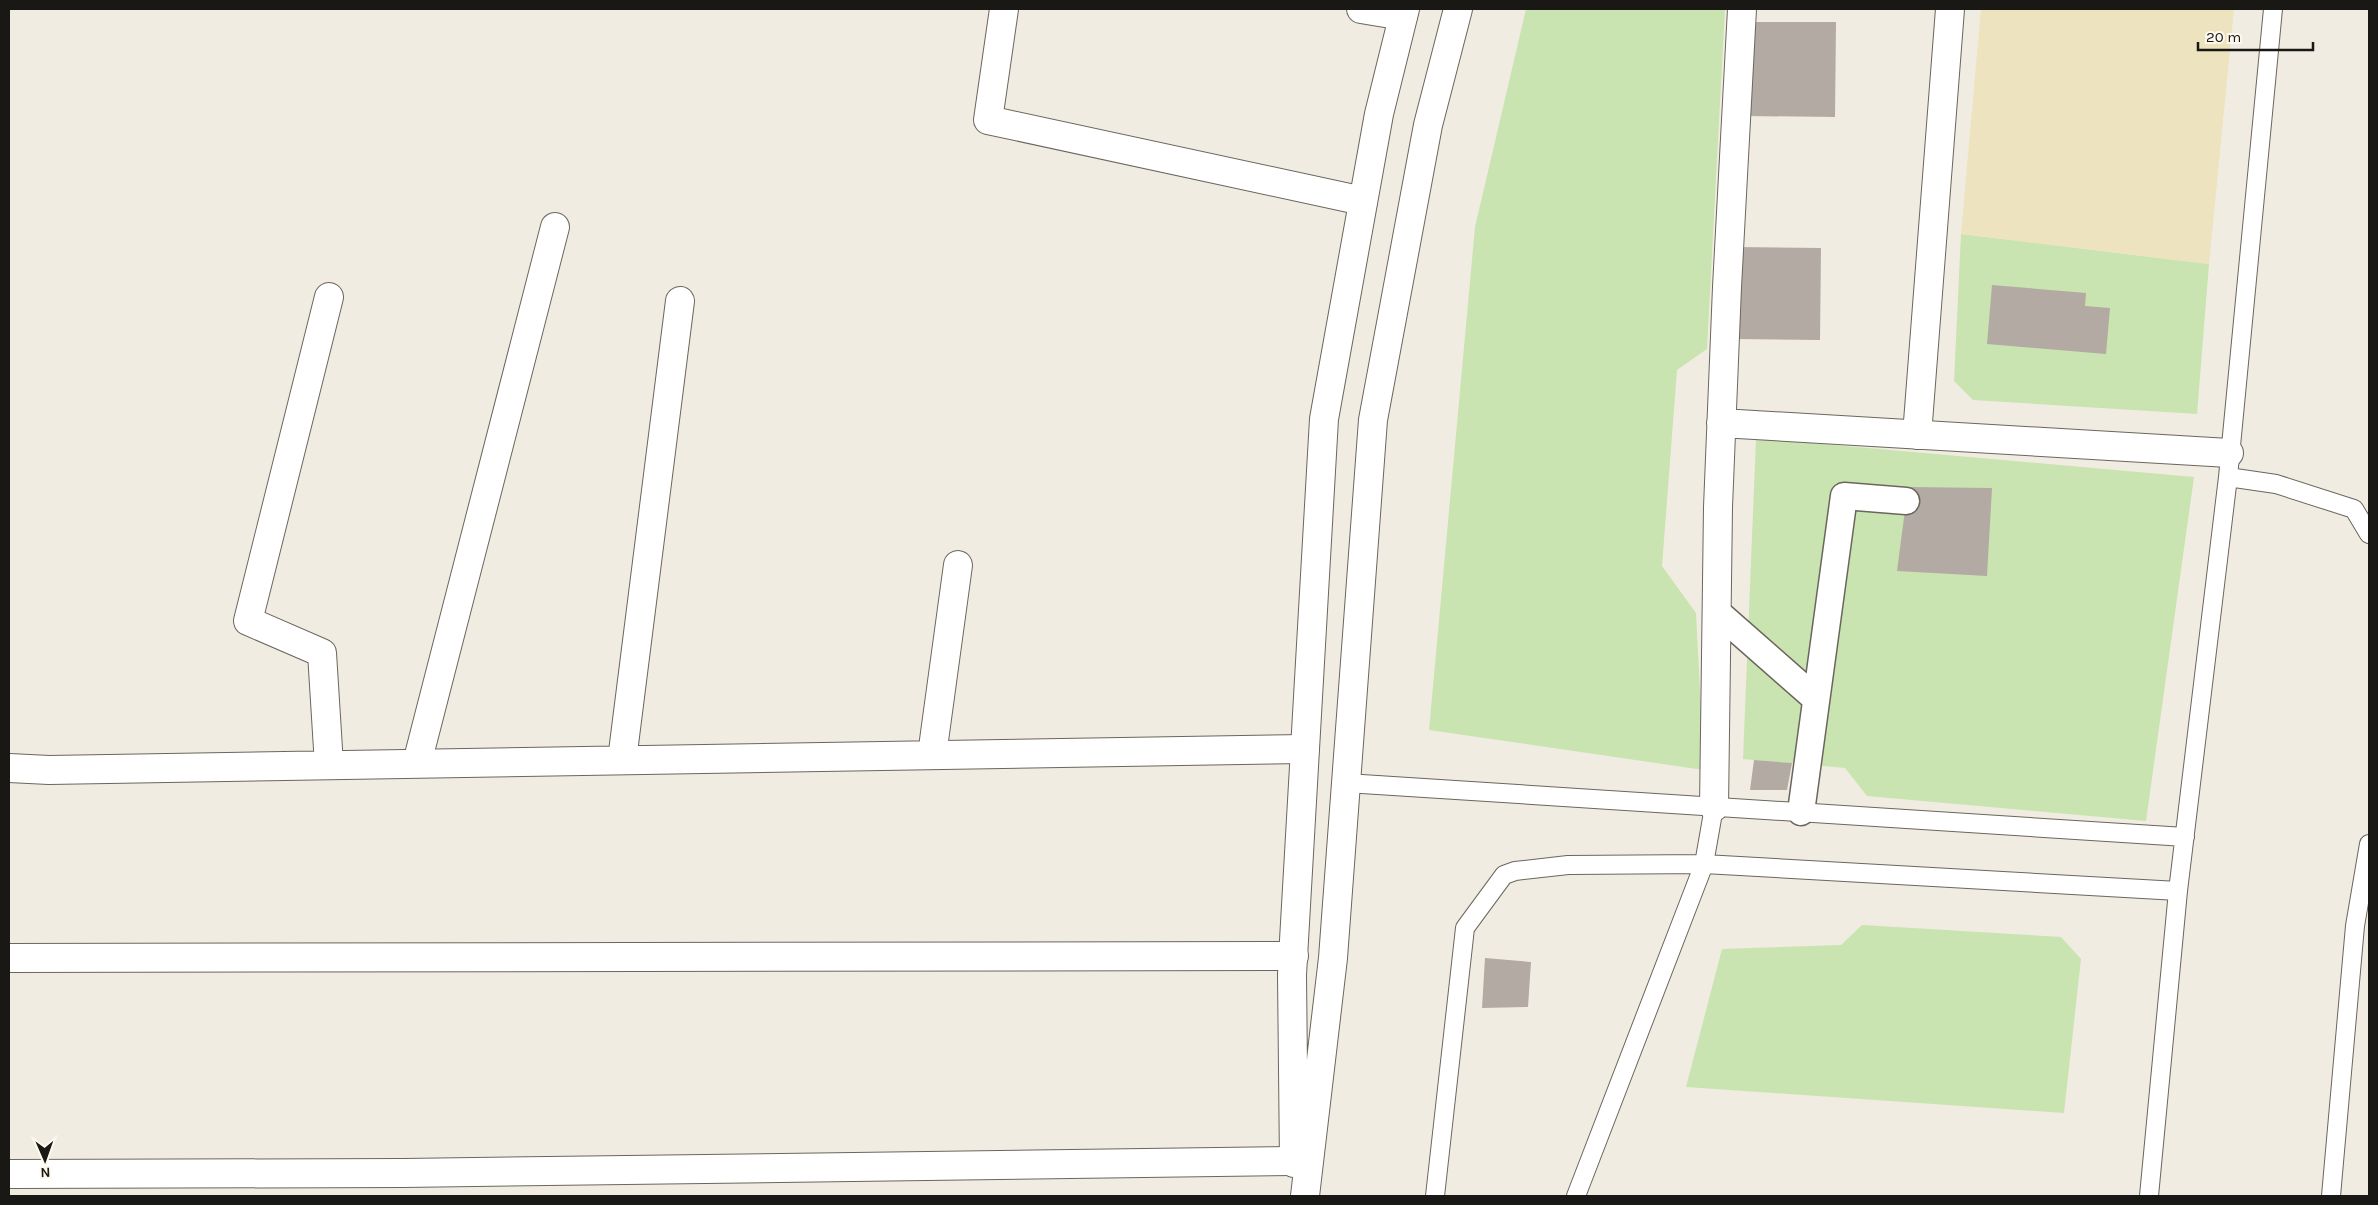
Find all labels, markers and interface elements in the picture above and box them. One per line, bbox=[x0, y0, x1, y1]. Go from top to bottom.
scale bar bbox=[2198, 20, 2313, 52]
text: 20 m bbox=[2206, 28, 2241, 46]
north arrow bbox=[20, 1135, 70, 1185]
text: N bbox=[40, 1164, 51, 1181]

